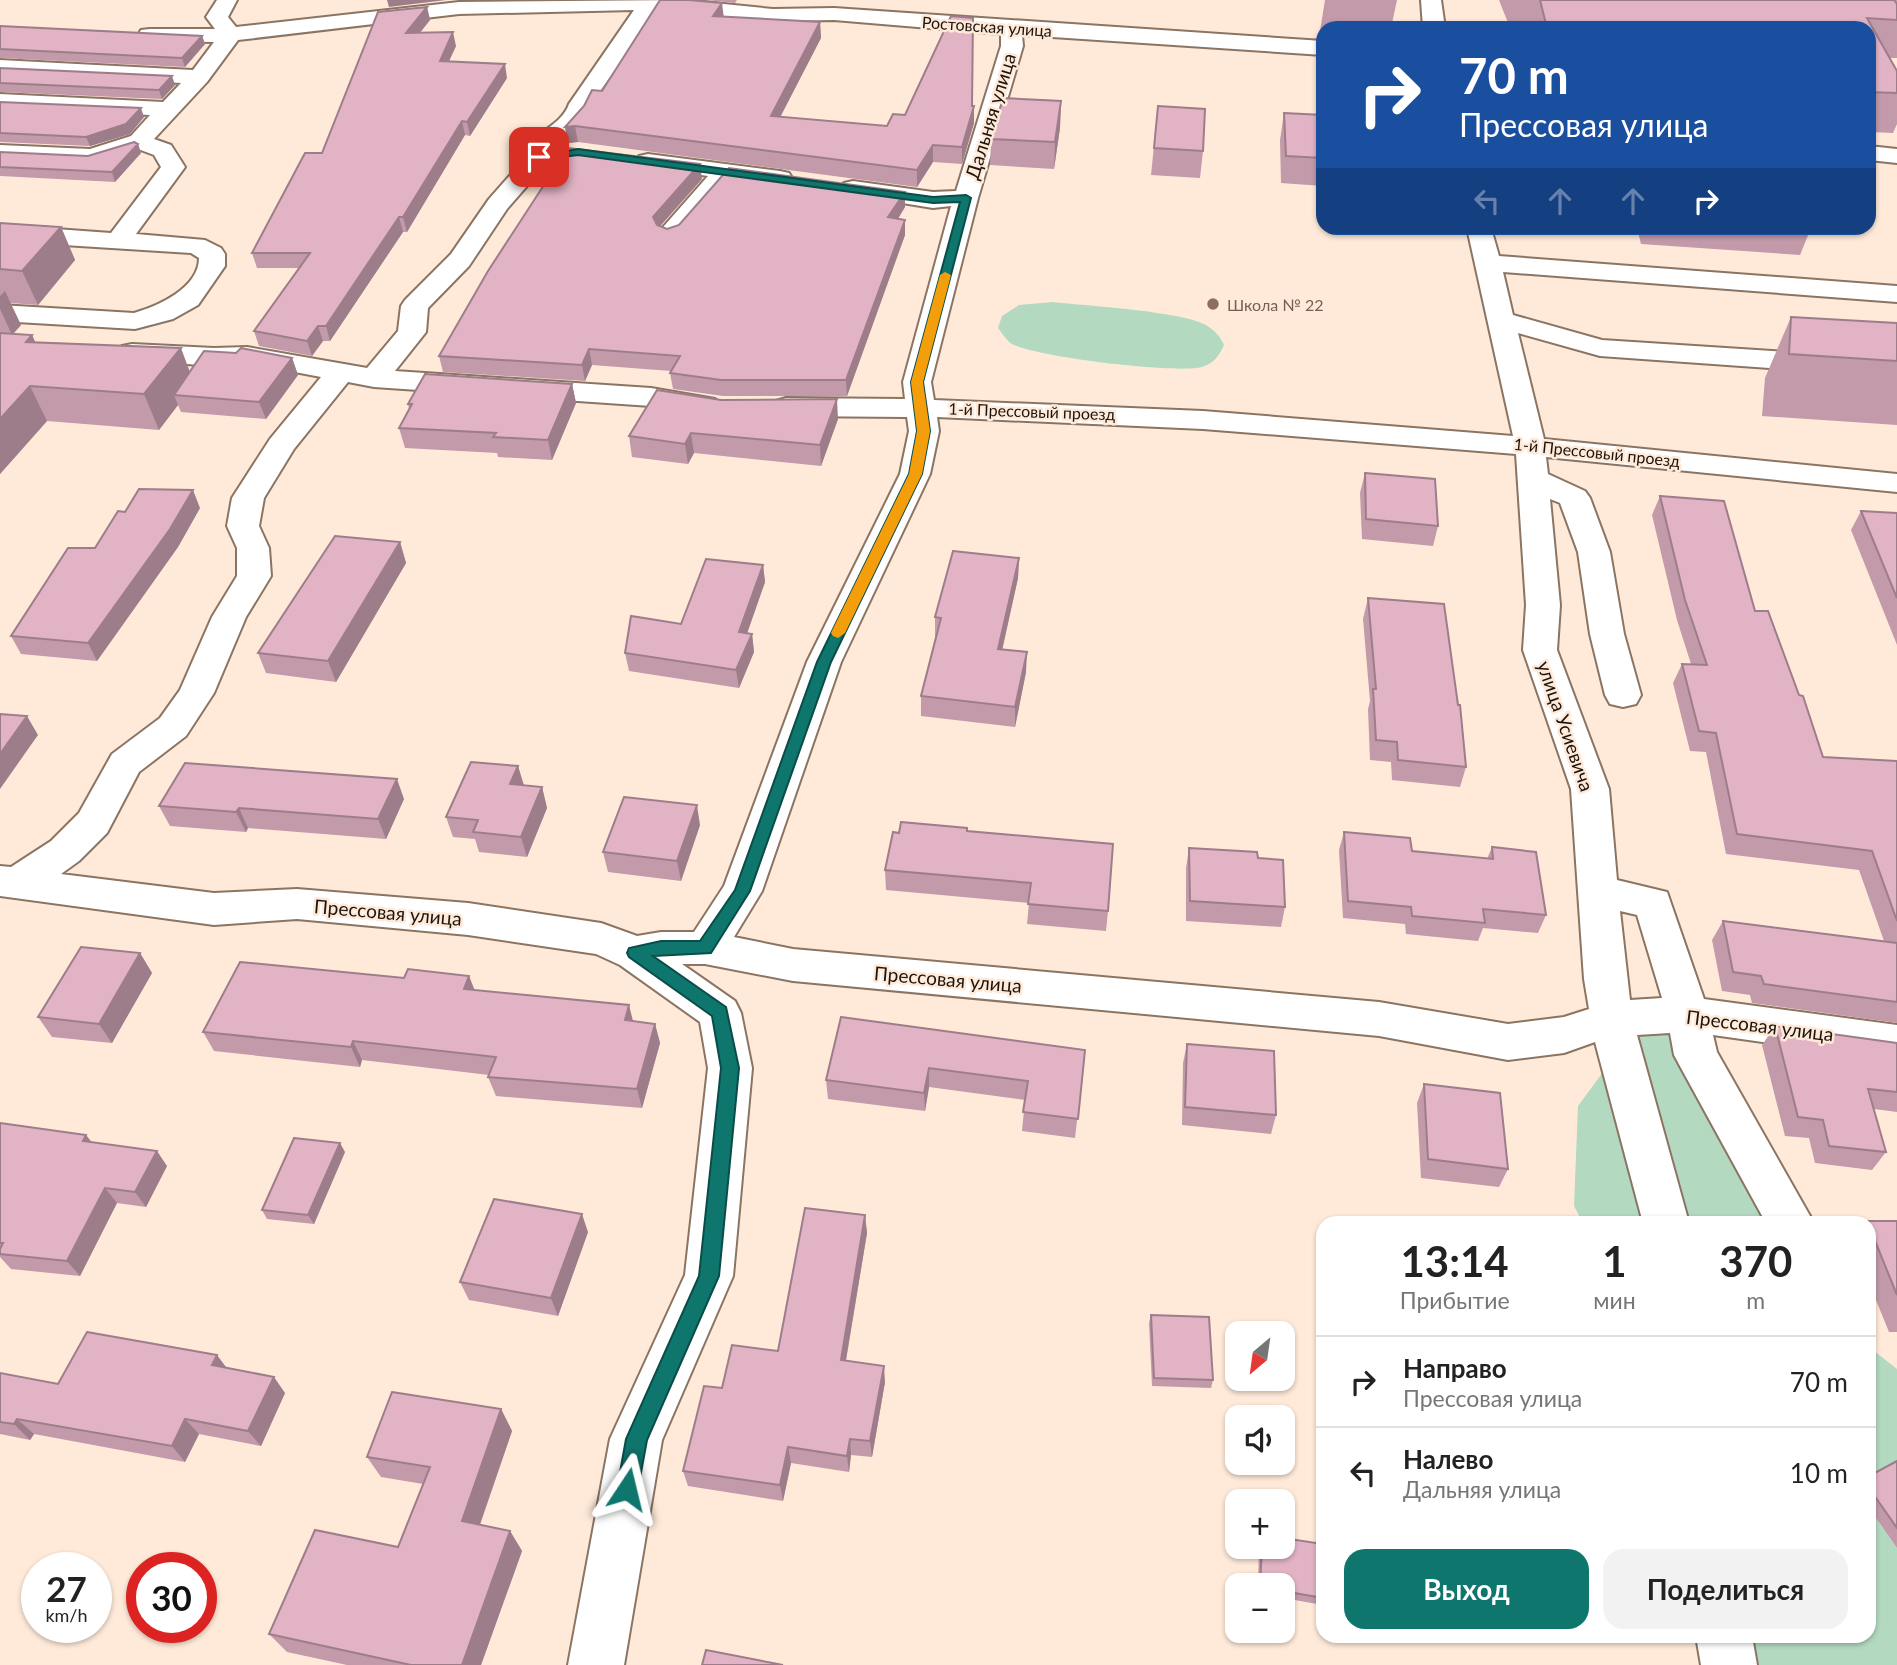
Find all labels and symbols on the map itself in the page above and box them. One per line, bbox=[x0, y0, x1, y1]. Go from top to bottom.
street label: Ростовская улица bbox=[921, 12, 1053, 40]
street label: Дальняя улица bbox=[960, 50, 1020, 182]
pin bbox=[509, 127, 569, 187]
place label: Школа № 22 bbox=[1227, 295, 1323, 314]
marker: Школа № 22 bbox=[1205, 296, 1221, 312]
street label: 1-й Прессовый проезд bbox=[948, 399, 1116, 423]
street label: 1-й Прессовый проезд bbox=[1513, 434, 1681, 470]
street label: улица Усиевича bbox=[1533, 658, 1599, 794]
street label: Прессовая улица bbox=[313, 894, 463, 930]
street label: Прессовая улица bbox=[873, 961, 1023, 997]
street label: Прессовая улица bbox=[1685, 1005, 1835, 1045]
north arrow bbox=[1225, 1321, 1295, 1391]
position arrow bbox=[590, 1452, 664, 1526]
speed limit sign: 30 bbox=[126, 1552, 217, 1643]

